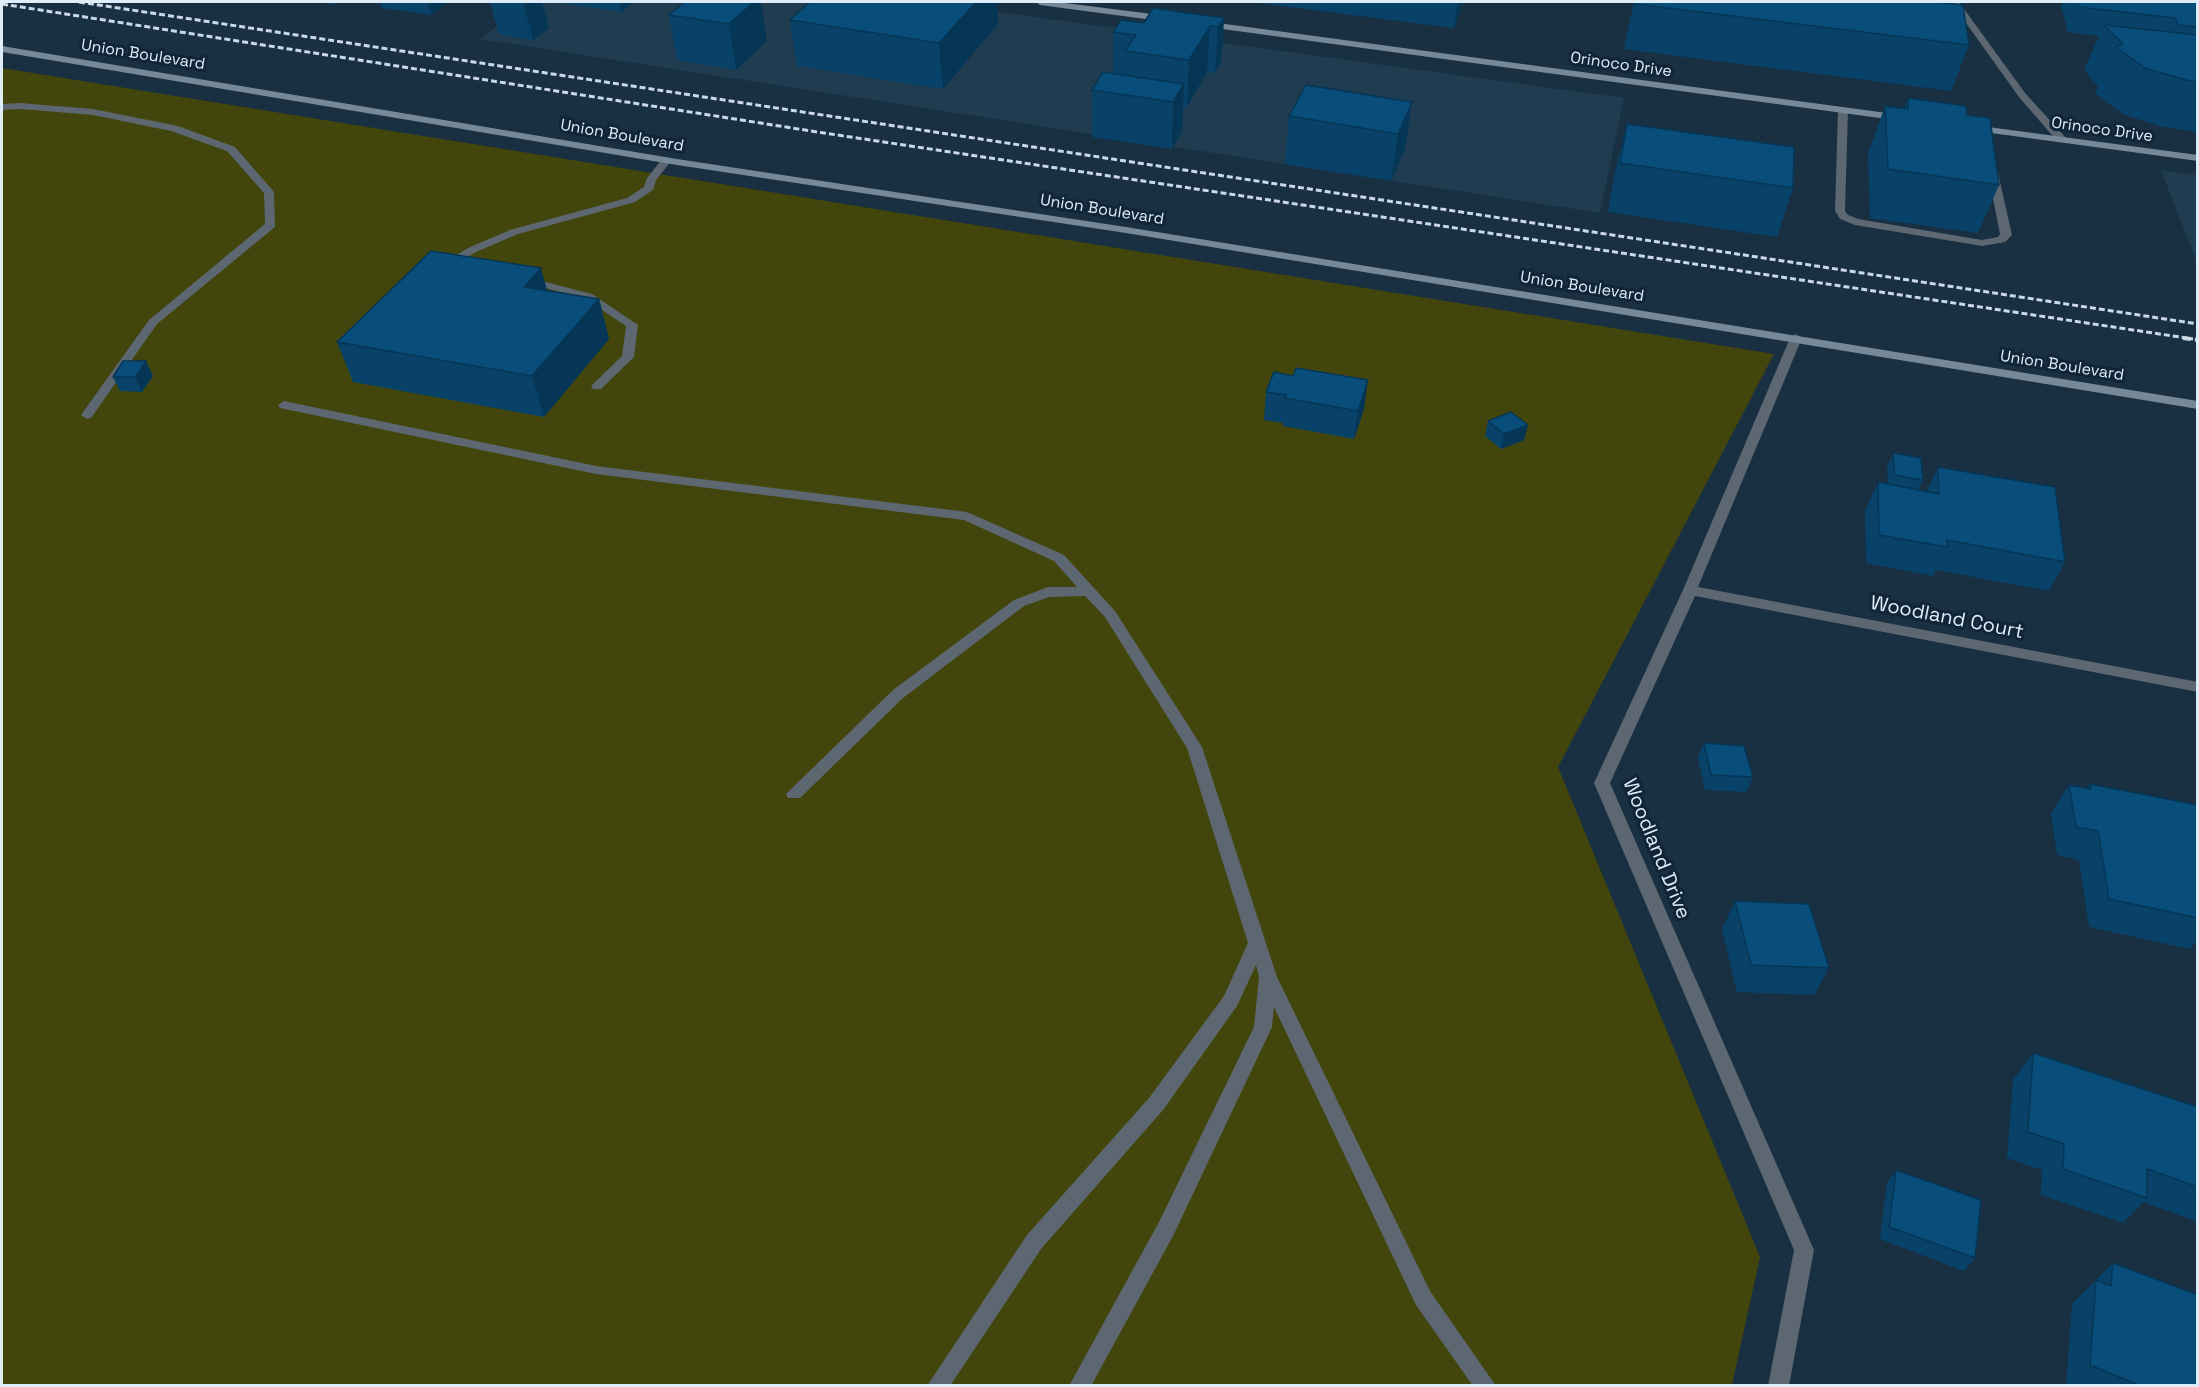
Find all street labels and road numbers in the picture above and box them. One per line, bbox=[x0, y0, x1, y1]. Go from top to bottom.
street label: Union Boulevard bbox=[80, 36, 206, 74]
street label: Orinoco Drive bbox=[1569, 48, 1673, 82]
street label: Orinoco Drive bbox=[2050, 113, 2154, 147]
street label: Union Boulevard bbox=[559, 116, 685, 156]
street label: Union Boulevard bbox=[1039, 191, 1165, 229]
street label: Union Boulevard bbox=[1519, 268, 1645, 306]
street label: Union Boulevard bbox=[1999, 347, 2125, 385]
street label: Woodland Court bbox=[1868, 591, 2026, 645]
street label: Woodland Drive bbox=[1617, 775, 1695, 923]

